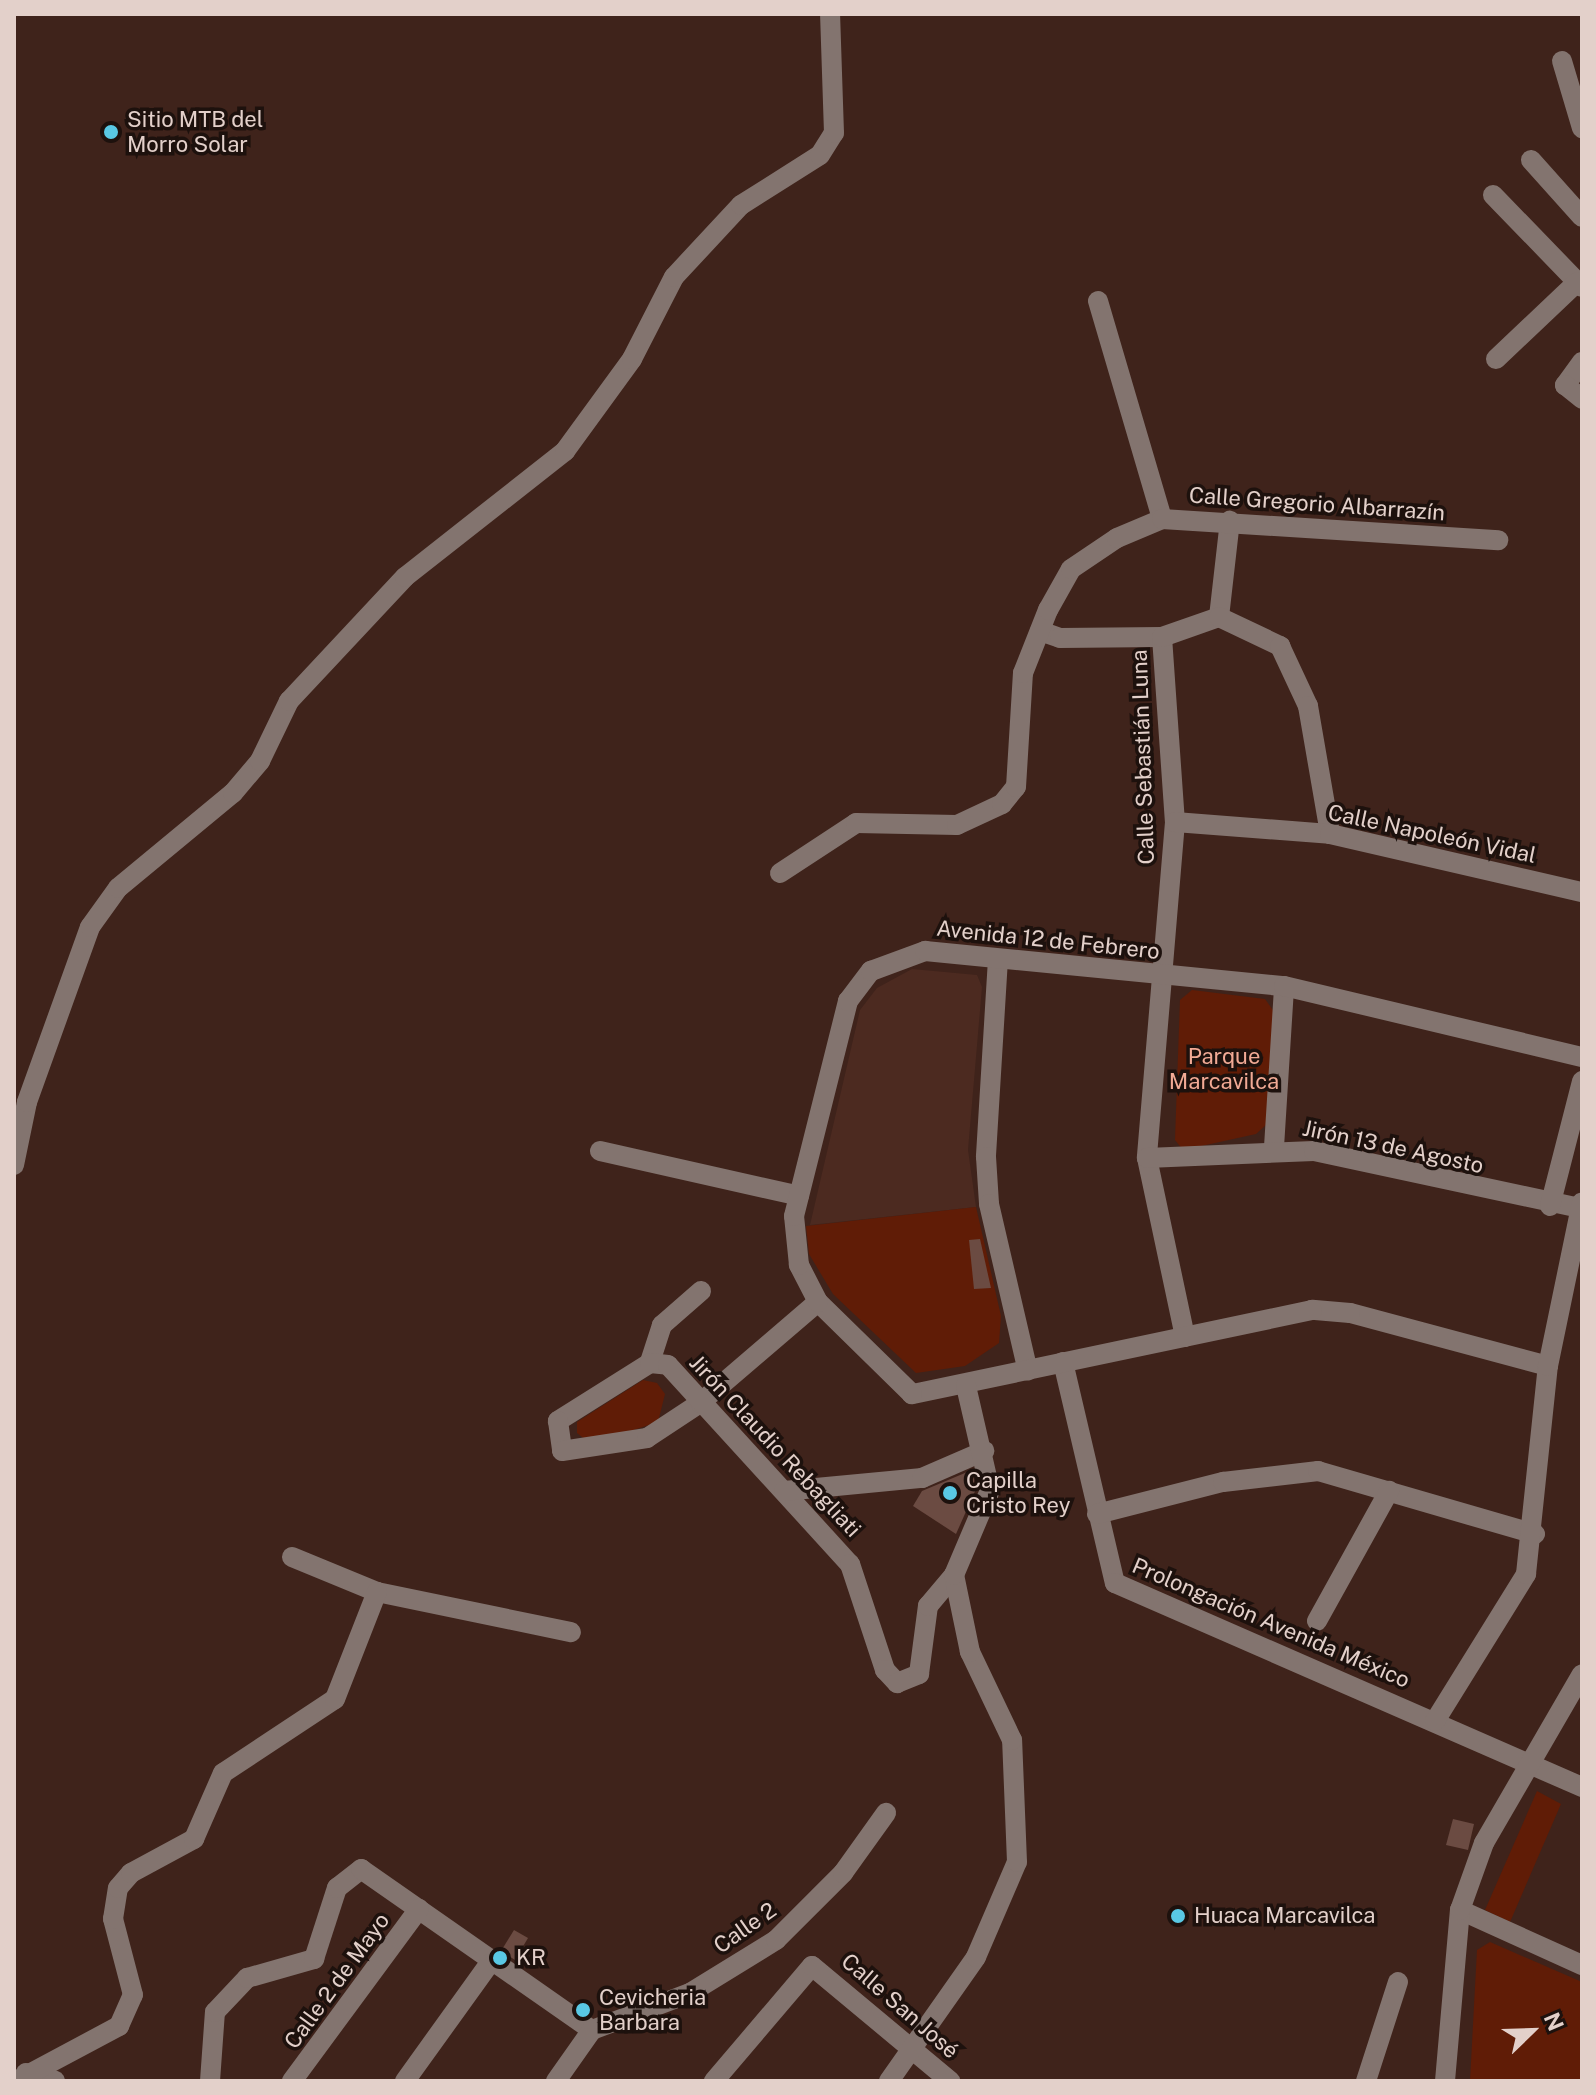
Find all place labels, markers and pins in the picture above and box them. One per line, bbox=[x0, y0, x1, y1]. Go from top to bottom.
place label: Sitio MTB del Morro Solar bbox=[127, 106, 264, 158]
marker: Sitio MTB del Morro Solar bbox=[102, 123, 120, 141]
place label: Capilla Cristo Rey bbox=[966, 1467, 1071, 1518]
marker: Capilla Cristo Rey bbox=[941, 1484, 959, 1502]
place label: Huaca Marcavilca bbox=[1194, 1903, 1376, 1929]
marker: Huaca Marcavilca bbox=[1169, 1907, 1187, 1925]
place label: KR bbox=[516, 1945, 546, 1971]
marker: KR bbox=[491, 1949, 509, 1967]
place label: Cevicheria Barbara bbox=[599, 1984, 706, 2036]
marker: Cevicheria Barbara bbox=[574, 2001, 592, 2019]

